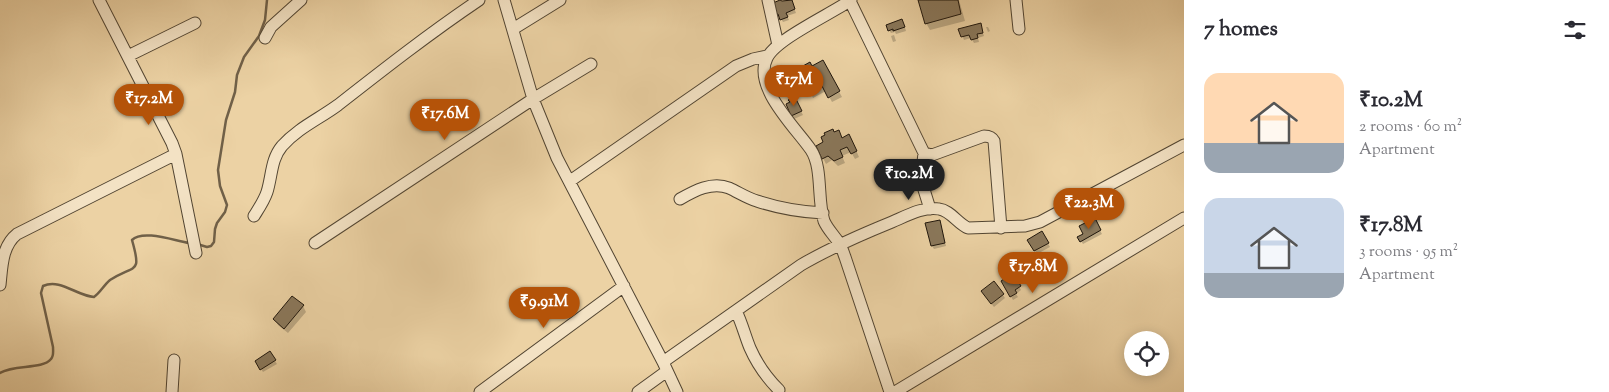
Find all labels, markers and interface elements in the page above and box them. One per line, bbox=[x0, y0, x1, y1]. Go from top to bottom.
text: 7 homes bbox=[1204, 15, 1278, 45]
icon: filters bbox=[1561, 16, 1589, 44]
pin: ₹17M bbox=[764, 64, 824, 107]
text: ₹17M bbox=[775, 69, 813, 92]
pin: ₹17.2M bbox=[108, 84, 190, 126]
text: ₹10.2M bbox=[1359, 86, 1423, 116]
text: ₹17.2M bbox=[125, 88, 173, 111]
icon: home bbox=[1244, 93, 1304, 153]
pin: ₹17.6M bbox=[404, 98, 486, 141]
text: ₹17.6M bbox=[421, 103, 469, 126]
text: 2 rooms · 60 m² bbox=[1359, 116, 1462, 139]
text: Apartment bbox=[1359, 139, 1435, 162]
pin: ₹10.2M bbox=[868, 158, 950, 201]
text: ₹10.2M bbox=[885, 163, 933, 186]
pin: ₹22.3M bbox=[1048, 188, 1130, 230]
text: ₹22.3M bbox=[1064, 192, 1114, 215]
text: ₹17.8M bbox=[1359, 211, 1423, 241]
icon: home bbox=[1244, 218, 1304, 278]
text: 3 rooms · 95 m² bbox=[1359, 241, 1458, 264]
pin: ₹17.8M bbox=[992, 252, 1074, 294]
text: ₹17.8M bbox=[1009, 256, 1057, 279]
text: Apartment bbox=[1359, 264, 1435, 287]
pin: ₹9.91M bbox=[503, 286, 585, 329]
text: ₹9.91M bbox=[520, 291, 568, 314]
map controls bbox=[1124, 331, 1169, 376]
button: locate bbox=[1124, 331, 1169, 376]

